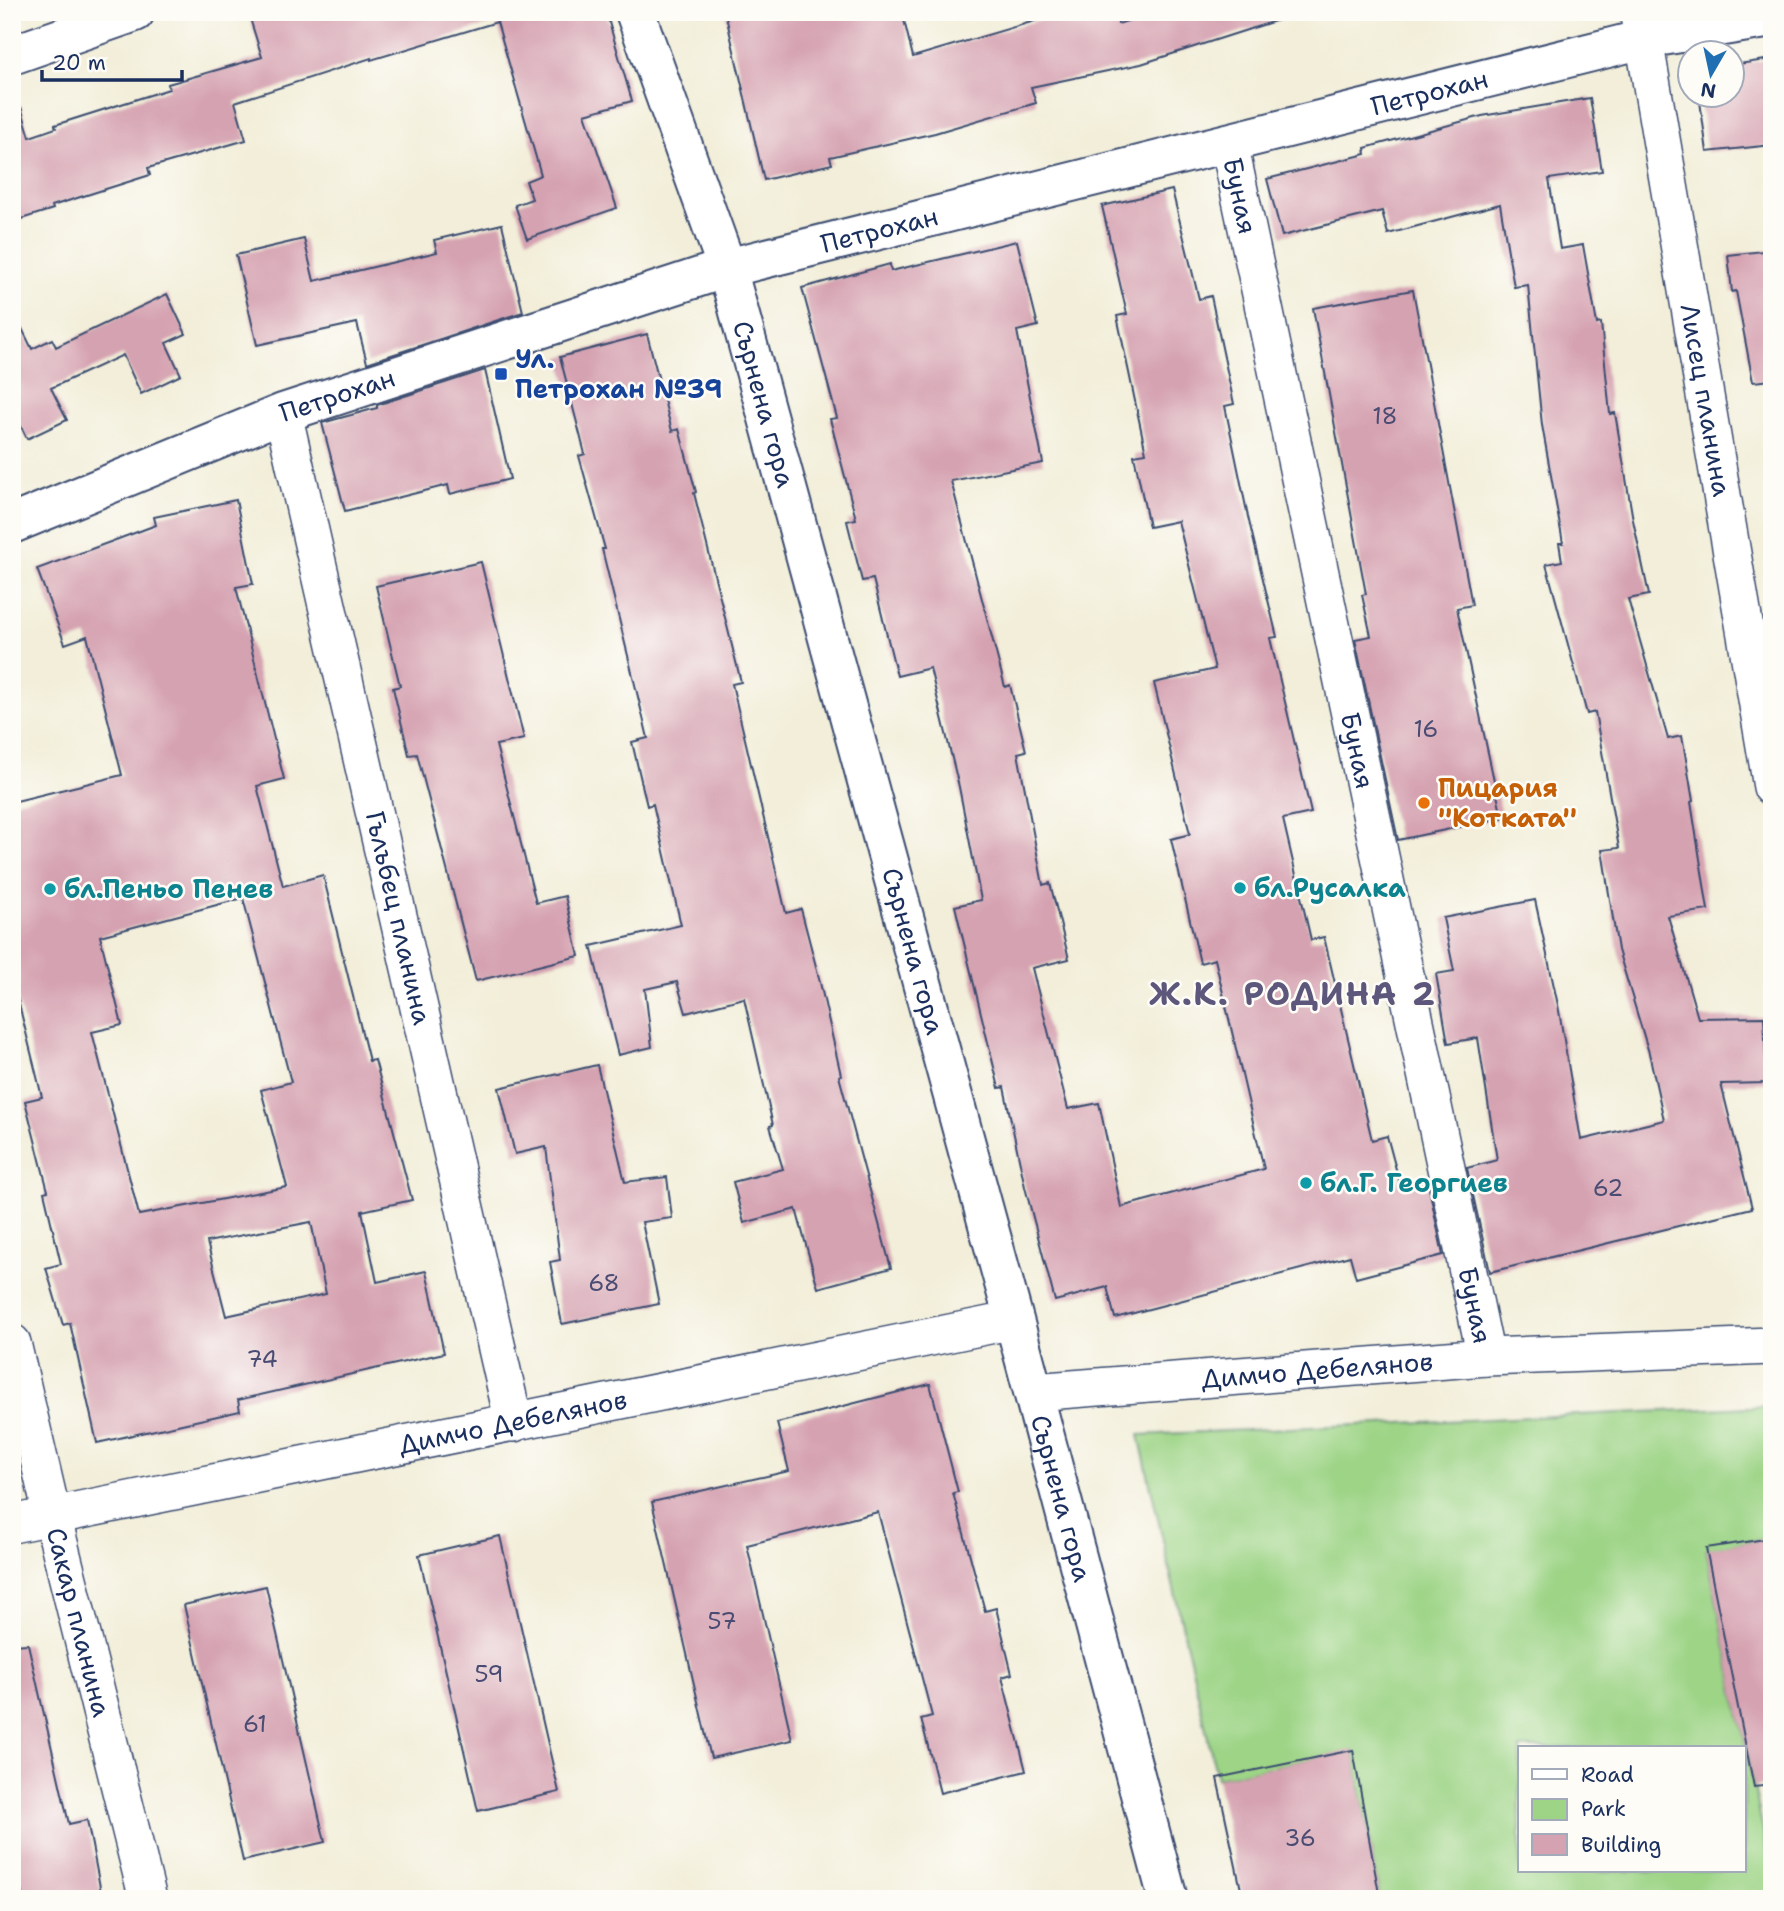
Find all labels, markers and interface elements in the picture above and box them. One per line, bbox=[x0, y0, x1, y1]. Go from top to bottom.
scale bar bbox=[42, 38, 182, 82]
north arrow bbox=[1676, 38, 1746, 108]
text: 20 m bbox=[52, 49, 106, 77]
street label: Петрохан bbox=[1367, 61, 1492, 124]
text: N bbox=[1699, 77, 1718, 104]
street label: Буная bbox=[1216, 154, 1266, 237]
street label: Петрохан bbox=[817, 198, 941, 261]
street label: Лисец планина bbox=[1673, 301, 1740, 499]
street label: Сърнена гора bbox=[725, 317, 804, 491]
place label: Ул. Петрохан №39 bbox=[515, 341, 723, 406]
street label: Петрохан bbox=[275, 360, 399, 430]
marker: Ул. Петрохан №39 bbox=[493, 366, 509, 382]
house number: 18 bbox=[1372, 401, 1398, 431]
street label: Буная bbox=[1333, 709, 1383, 792]
house number: 16 bbox=[1414, 714, 1438, 744]
place label: Пицария ''Котката'' bbox=[1438, 770, 1577, 835]
marker: Пицария ''Котката'' bbox=[1416, 795, 1432, 811]
street label: Гълъбец планина bbox=[358, 808, 440, 1028]
street label: Сърнена гора bbox=[874, 864, 953, 1038]
place label: бл.Русалка bbox=[1254, 870, 1406, 905]
place label: бл.Пеньо Пенев bbox=[64, 871, 273, 906]
marker: бл.Русалка bbox=[1232, 880, 1248, 896]
marker: бл.Пеньо Пенев bbox=[42, 881, 58, 897]
district label: Ж.К. РОДИНА 2 bbox=[1149, 971, 1437, 1016]
place label: бл.Г. Георгиев bbox=[1320, 1165, 1508, 1200]
house number: 62 bbox=[1593, 1173, 1623, 1203]
marker: бл.Г. Георгиев bbox=[1298, 1175, 1314, 1191]
street label: Буная bbox=[1450, 1264, 1501, 1347]
house number: 68 bbox=[588, 1268, 620, 1298]
street label: Димчо Дебелянов bbox=[1200, 1343, 1434, 1396]
house number: 74 bbox=[246, 1344, 278, 1374]
street label: Димчо Дебелянов bbox=[395, 1381, 630, 1462]
street label: Сърнена гора bbox=[1023, 1411, 1101, 1586]
street label: Сакар планина bbox=[39, 1524, 120, 1720]
house number: 57 bbox=[707, 1606, 737, 1636]
house number: 59 bbox=[474, 1659, 504, 1689]
house number: 61 bbox=[243, 1709, 267, 1739]
legend bbox=[1518, 1746, 1746, 1872]
text: Road bbox=[1581, 1761, 1634, 1789]
text: Park bbox=[1581, 1795, 1626, 1823]
house number: 36 bbox=[1284, 1823, 1316, 1853]
text: Building bbox=[1581, 1831, 1661, 1859]

